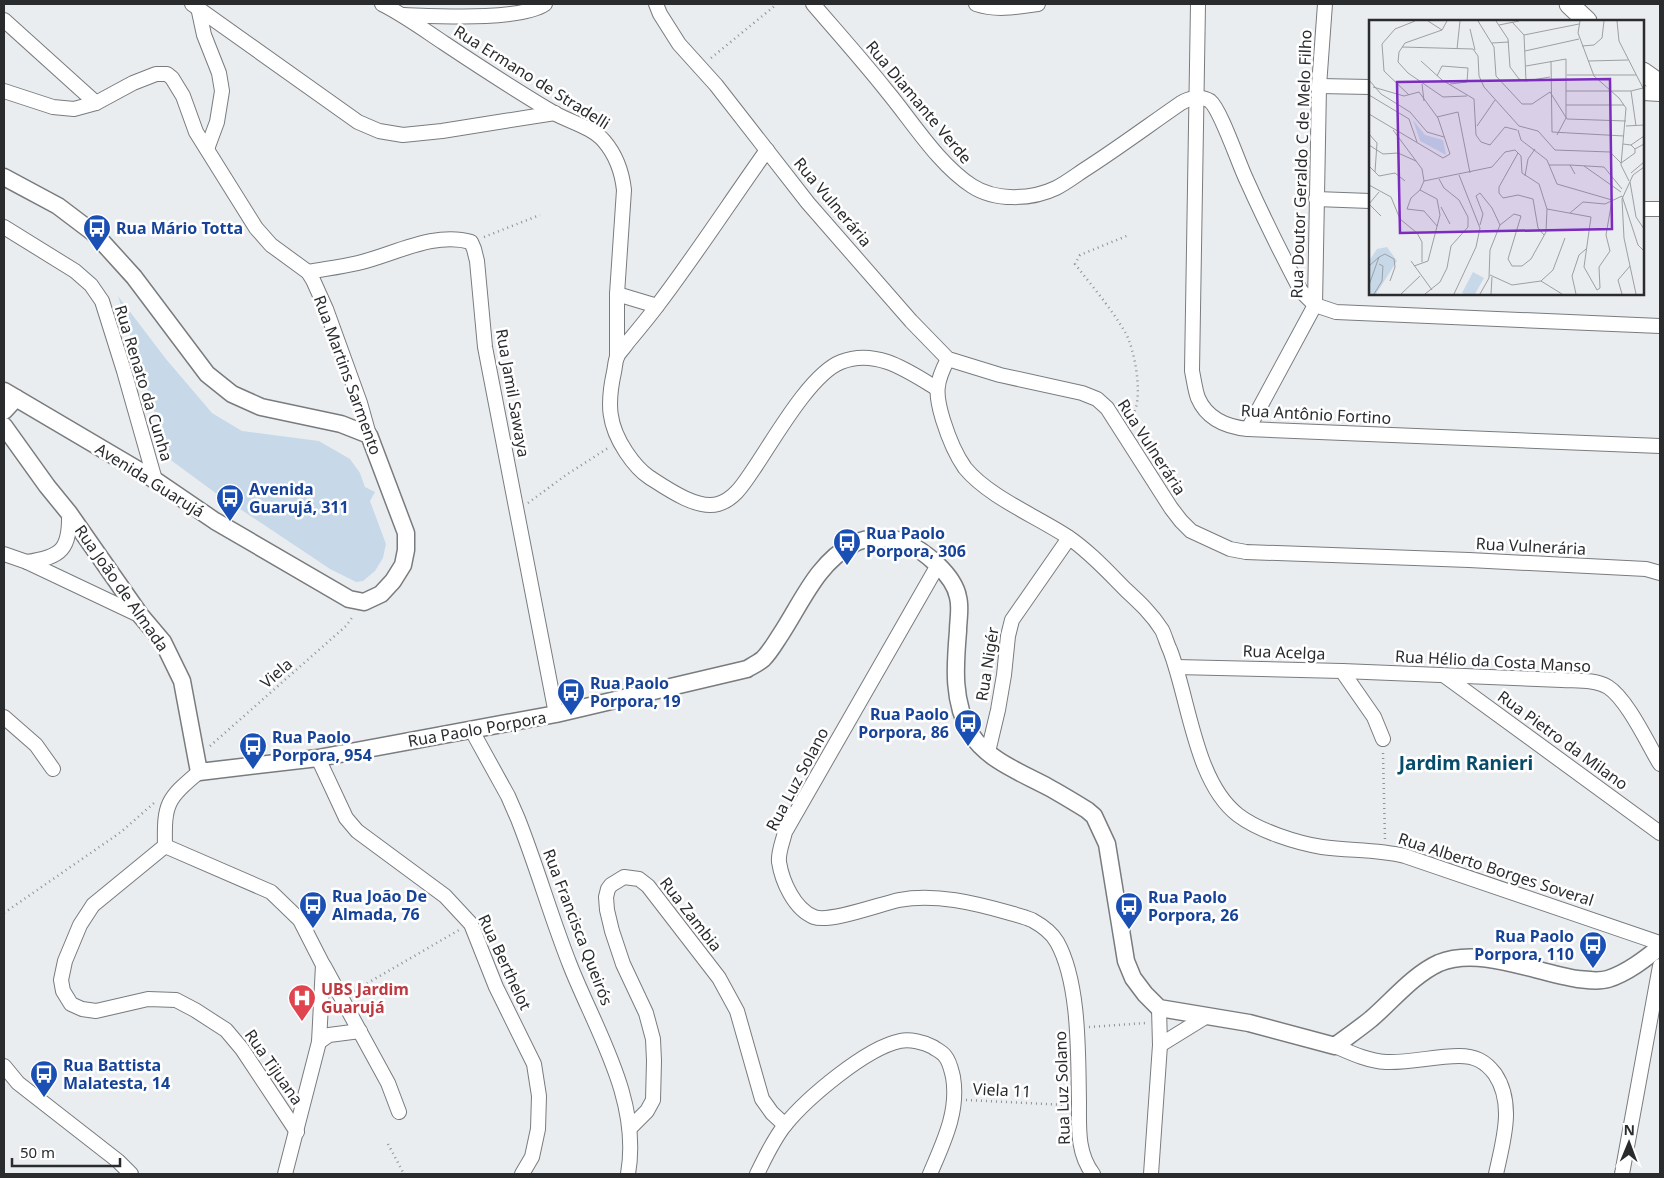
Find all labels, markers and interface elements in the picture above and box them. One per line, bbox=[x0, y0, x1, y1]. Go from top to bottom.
street label: Rua Ermano de Stradelli bbox=[450, 20, 614, 134]
inset map bbox=[1369, 20, 1644, 295]
street label: Rua Doutor Geraldo C de Melo Filho bbox=[1285, 29, 1317, 299]
street label: Rua Diamante Verde bbox=[861, 36, 977, 168]
street label: Rua Vulnerária bbox=[789, 153, 877, 251]
bus stop icon: Rua Mário Totta bbox=[82, 213, 112, 252]
place label: Rua Mário Totta bbox=[116, 217, 243, 239]
street label: Rua Martins Sarmento bbox=[309, 292, 387, 458]
street label: Rua Renato da Cunha bbox=[110, 302, 178, 464]
street label: Rua Jamil Sawaya bbox=[491, 327, 535, 459]
street label: Rua Vulnerária bbox=[1113, 395, 1191, 499]
street label: Rua Antônio Fortino bbox=[1240, 399, 1392, 429]
street label: Avenida Guarujá bbox=[91, 438, 209, 522]
place label: Avenida Guarujá, 311 bbox=[249, 478, 349, 518]
bus stop icon: Avenida Guarujá, 311 bbox=[215, 483, 245, 522]
street label: Rua João de Almada bbox=[70, 520, 174, 656]
place label: Rua Paolo Porpora, 306 bbox=[866, 522, 966, 562]
bus stop icon: Rua Paolo Porpora, 306 bbox=[832, 527, 862, 566]
street label: Rua Vulnerária bbox=[1475, 532, 1587, 560]
street label: Rua Nigér bbox=[970, 625, 1004, 703]
street label: Rua Acelga bbox=[1242, 640, 1326, 664]
street label: Rua Hélio da Costa Manso bbox=[1395, 645, 1591, 677]
street label: Viela bbox=[255, 653, 297, 693]
place label: Rua Paolo Porpora, 19 bbox=[590, 672, 681, 712]
bus stop icon: Rua Paolo Porpora, 19 bbox=[556, 677, 586, 716]
street label: Rua Pietro da Milano bbox=[1493, 685, 1633, 795]
place label: Rua Paolo Porpora, 86 bbox=[858, 703, 949, 743]
street label: Rua Paolo Porpora bbox=[406, 706, 548, 752]
bus stop icon: Rua Paolo Porpora, 86 bbox=[953, 708, 983, 747]
street label: Rua Luz Solano bbox=[761, 723, 833, 835]
place label: Rua Paolo Porpora, 954 bbox=[272, 726, 372, 766]
bus stop icon: Rua Paolo Porpora, 954 bbox=[238, 731, 268, 770]
district label: Jardim Ranieri bbox=[1397, 750, 1533, 776]
street label: Rua Alberto Borges Soveral bbox=[1395, 827, 1597, 911]
street label: Rua Francisca Queirós bbox=[538, 846, 618, 1008]
street label: Rua Zambia bbox=[655, 872, 727, 956]
place label: Rua João De Almada, 76 bbox=[332, 885, 427, 925]
place label: Rua Paolo Porpora, 26 bbox=[1148, 886, 1239, 926]
bus stop icon: Rua João De Almada, 76 bbox=[298, 890, 328, 929]
bus stop icon: Rua Paolo Porpora, 26 bbox=[1114, 891, 1144, 930]
street label: Rua Berthelot bbox=[473, 911, 537, 1014]
place label: Rua Paolo Porpora, 110 bbox=[1474, 925, 1574, 965]
bus stop icon: Rua Paolo Porpora, 110 bbox=[1578, 930, 1608, 969]
place label: UBS Jardim Guarujá bbox=[321, 978, 409, 1018]
hospital icon: UBS Jardim Guarujá bbox=[287, 983, 317, 1022]
street label: Rua Tijuana bbox=[240, 1025, 308, 1109]
street label: Rua Luz Solano bbox=[1049, 1031, 1075, 1145]
place label: Rua Battista Malatesta, 14 bbox=[63, 1054, 170, 1094]
bus stop icon: Rua Battista Malatesta, 14 bbox=[29, 1059, 59, 1098]
street label: Viela 11 bbox=[972, 1077, 1032, 1103]
north arrow bbox=[1604, 1118, 1654, 1168]
text: N bbox=[1623, 1120, 1635, 1139]
scale bar bbox=[12, 1136, 120, 1168]
text: 50 m bbox=[20, 1142, 55, 1162]

